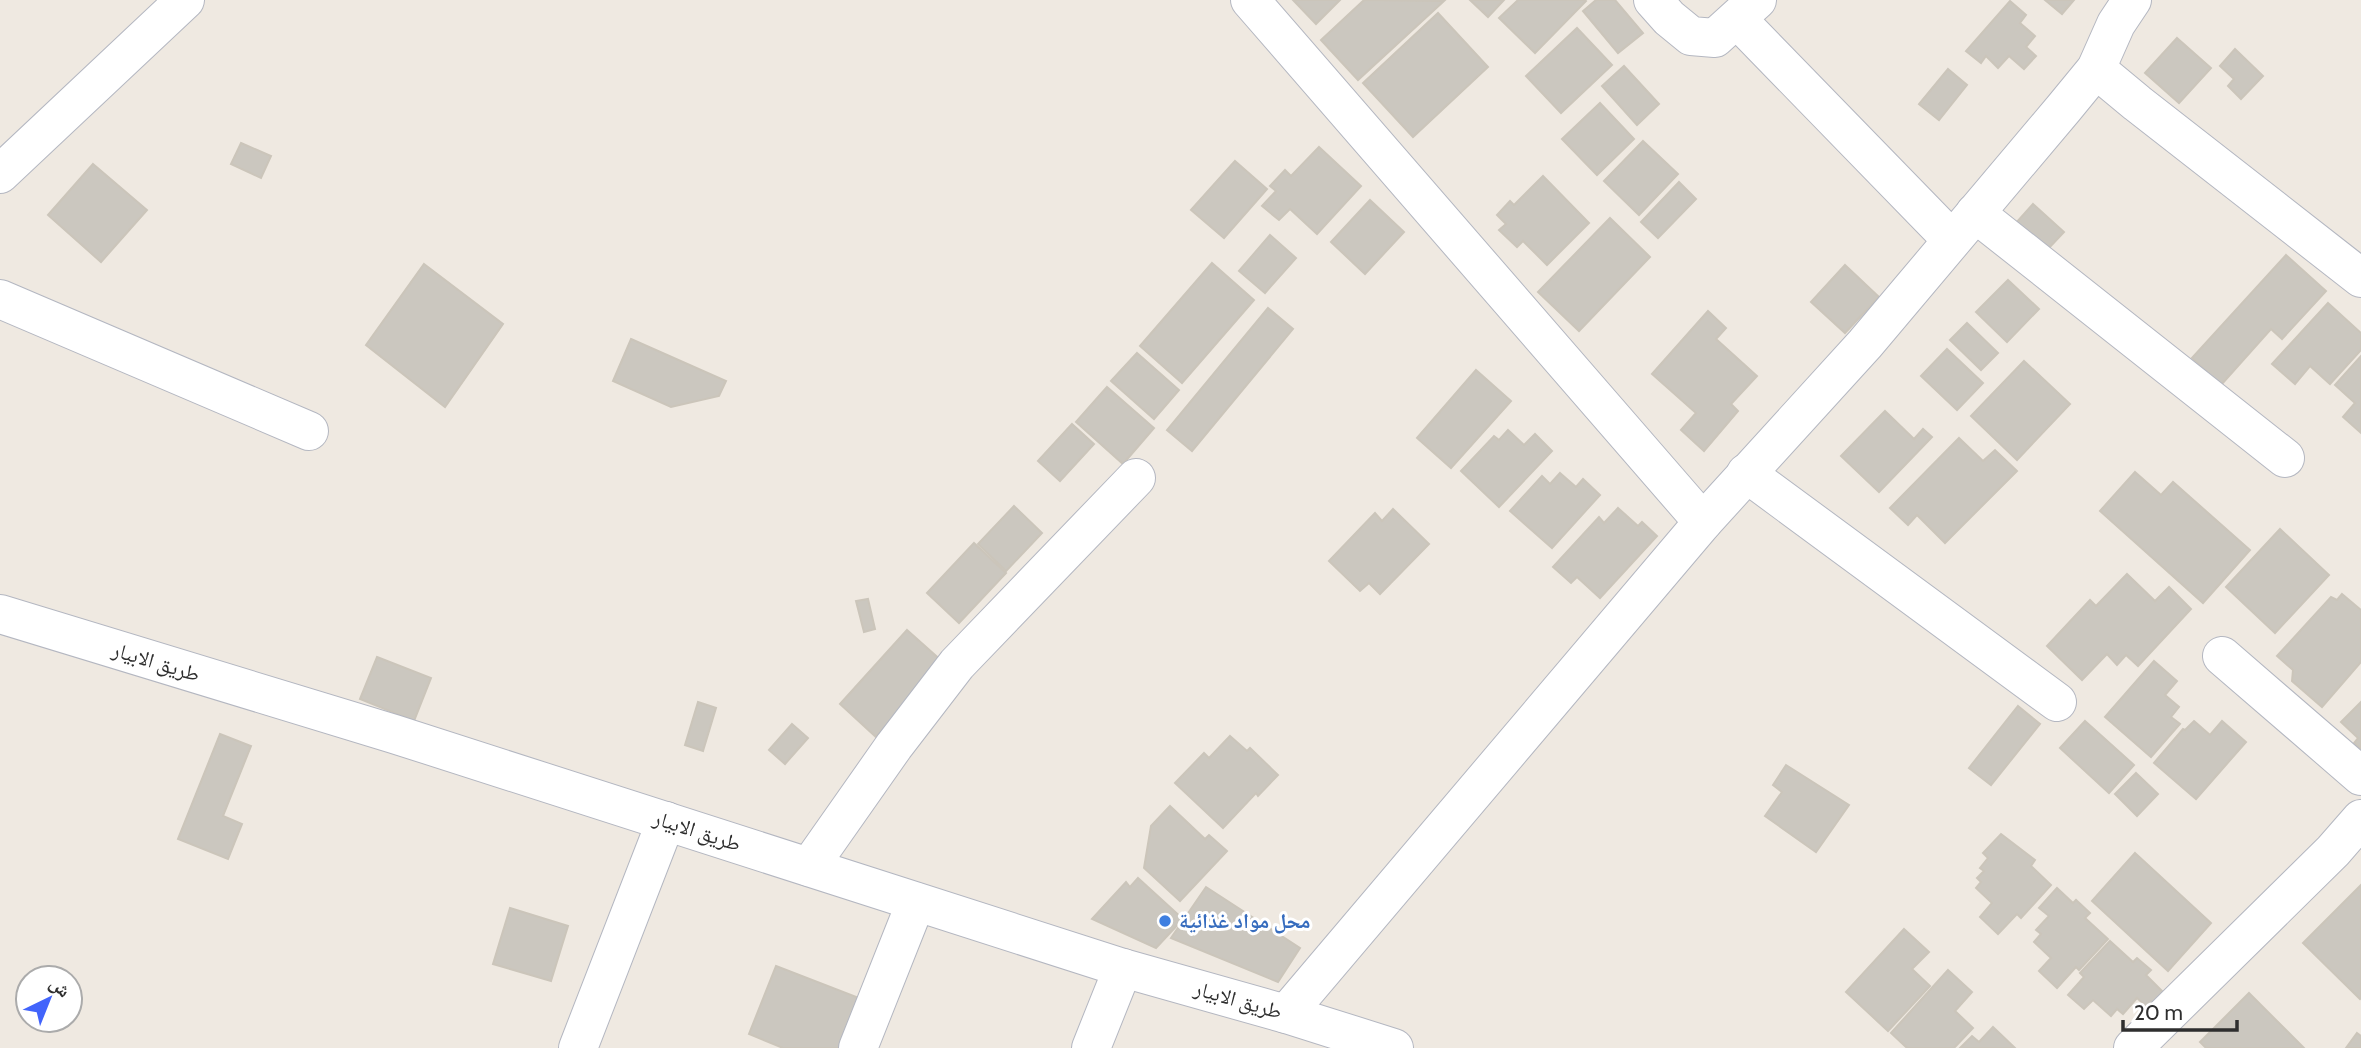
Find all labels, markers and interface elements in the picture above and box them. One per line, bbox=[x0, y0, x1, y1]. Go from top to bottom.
street label: طريق الابيار bbox=[108, 636, 203, 688]
street label: طريق الابيار bbox=[649, 804, 744, 857]
place label: محل مواد غذائية bbox=[1179, 908, 1311, 934]
marker: محل مواد غذائية bbox=[1157, 913, 1173, 929]
north arrow bbox=[14, 964, 84, 1034]
text: ش bbox=[45, 972, 75, 1002]
street label: طريق الابيار bbox=[1190, 975, 1285, 1025]
scale bar bbox=[2123, 988, 2237, 1032]
text: 20 m bbox=[2134, 1000, 2183, 1025]

